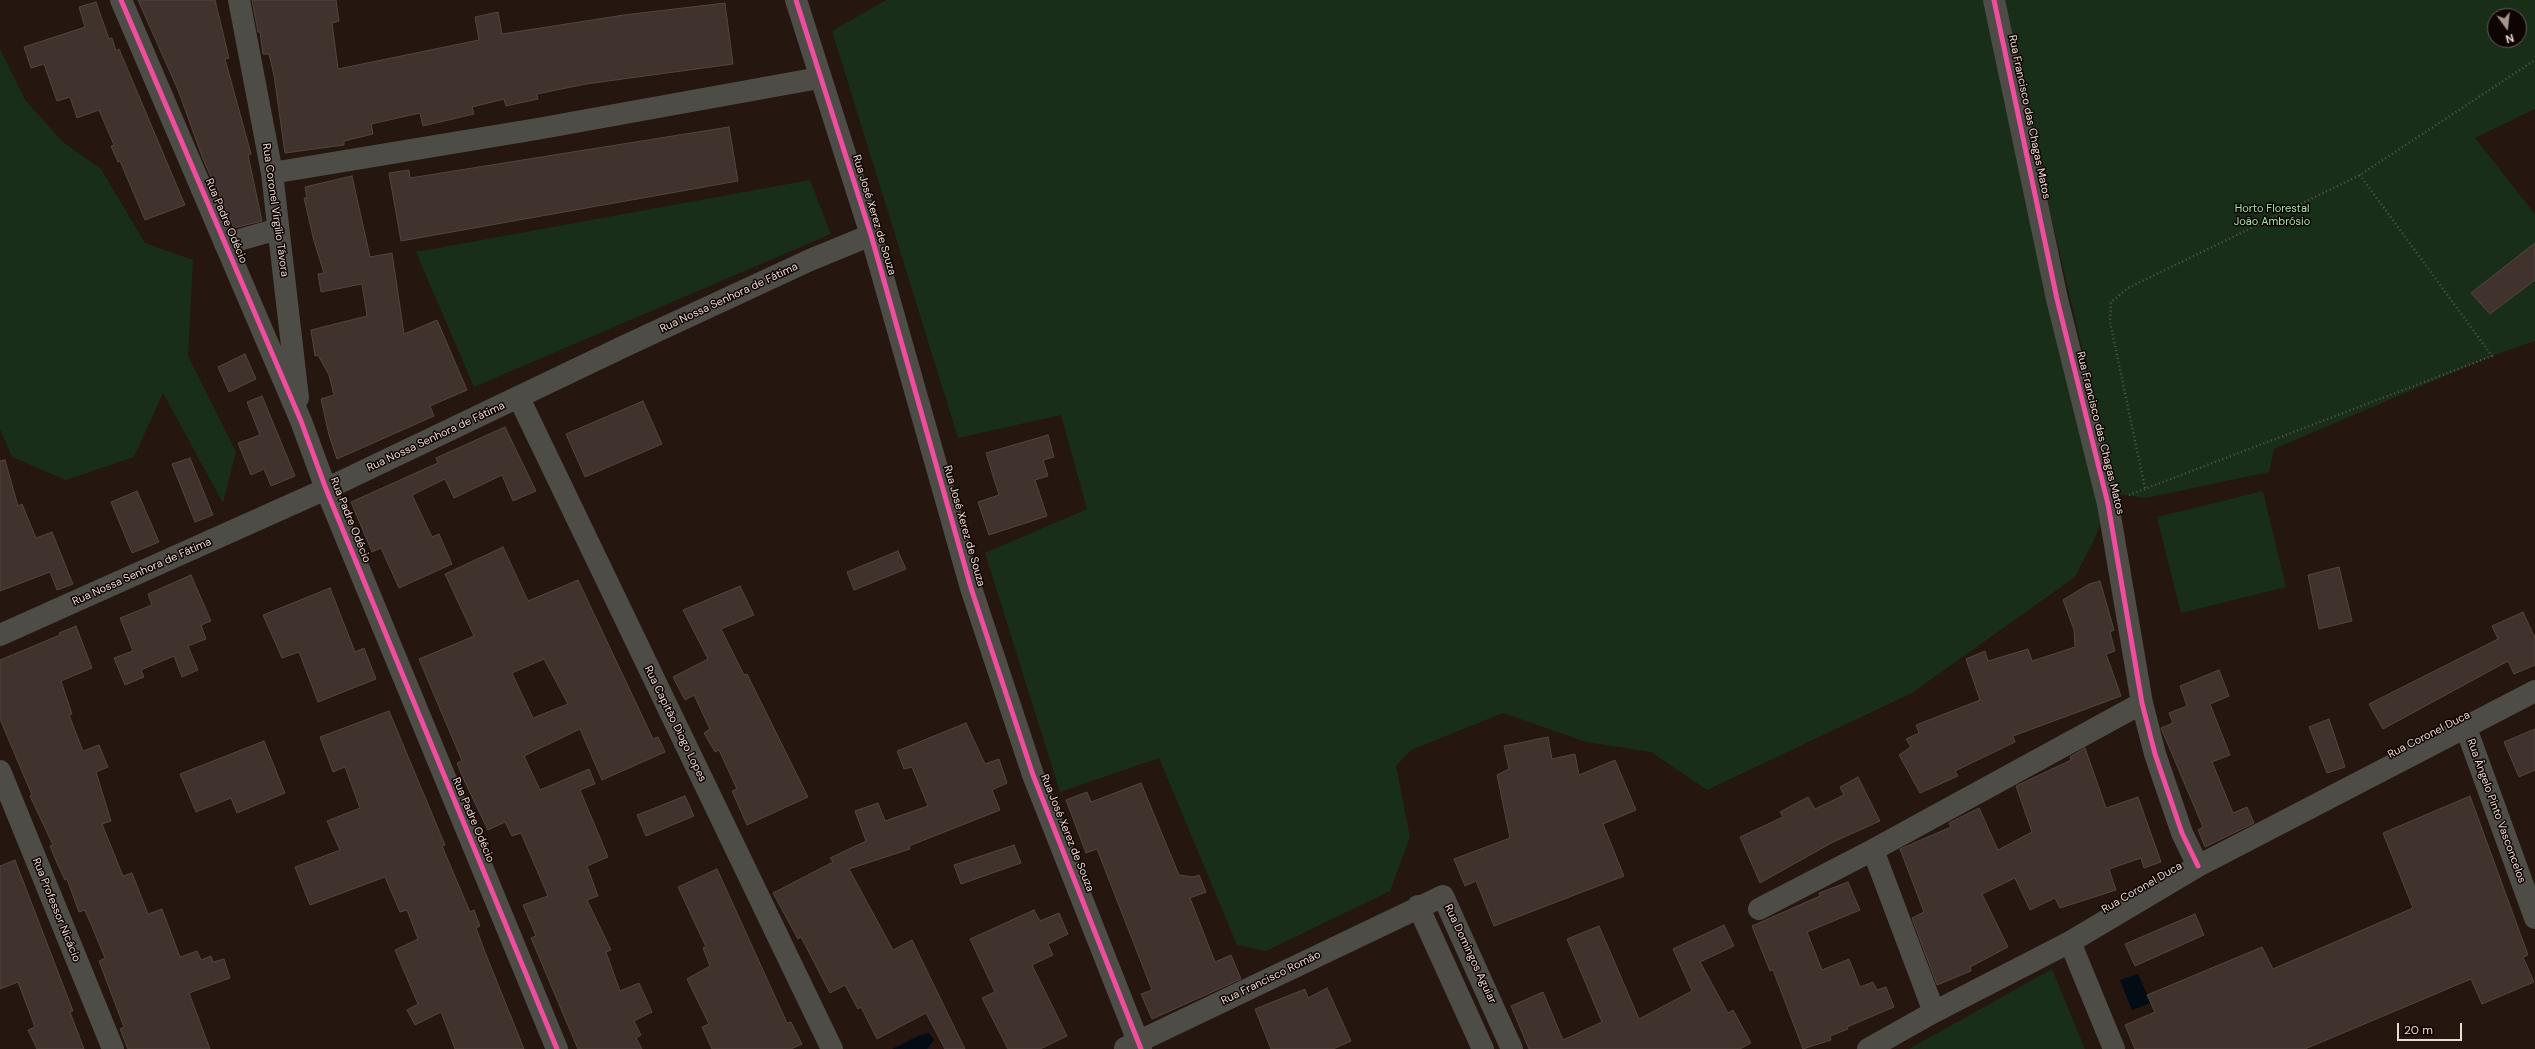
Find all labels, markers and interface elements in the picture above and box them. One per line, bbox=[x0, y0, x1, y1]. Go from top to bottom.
north arrow bbox=[2487, 8, 2527, 48]
text: N bbox=[2504, 31, 2516, 46]
street label: Rua Francisco das Chagas Matos bbox=[2005, 34, 2053, 200]
street label: Rua Coronel Virgílio Távora bbox=[259, 142, 291, 278]
street label: Rua José Xerez de Souza bbox=[849, 153, 899, 277]
street label: Rua Padre Odécio bbox=[202, 177, 250, 265]
park label: Horto Florestal João Ambrósio bbox=[2234, 202, 2310, 228]
street label: Rua Nossa Senhora de Fátima bbox=[658, 260, 800, 336]
street label: Rua Francisco das Chagas Matos bbox=[2073, 350, 2127, 516]
street label: Rua Nossa Senhora de Fátima bbox=[365, 399, 507, 475]
street label: Rua José Xerez de Souza bbox=[940, 464, 988, 588]
street label: Rua Padre Odécio bbox=[327, 475, 373, 565]
street label: Rua Nossa Senhora de Fátima bbox=[70, 535, 214, 609]
street label: Rua Capitão Diogo Lopes bbox=[641, 664, 709, 784]
street label: Rua Coronel Duca bbox=[2386, 709, 2472, 761]
street label: Rua Ângelo Pinto Vasconcelos bbox=[2464, 737, 2528, 885]
street label: Rua José Xerez de Souza bbox=[1037, 772, 1097, 894]
street label: Rua Padre Odécio bbox=[449, 776, 497, 864]
street label: Rua Professor Nicácio bbox=[29, 856, 83, 964]
street label: Rua Coronel Duca bbox=[2099, 860, 2185, 916]
street label: Rua Domingos Aguiar bbox=[1441, 902, 1499, 1006]
street label: Rua Francisco Romão bbox=[1219, 948, 1323, 1008]
scale bar bbox=[2399, 1015, 2464, 1041]
text: 20 m bbox=[2404, 1022, 2433, 1038]

